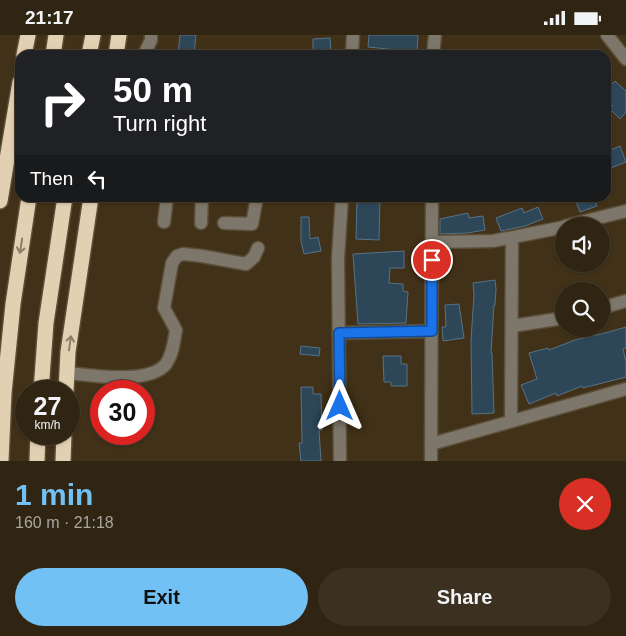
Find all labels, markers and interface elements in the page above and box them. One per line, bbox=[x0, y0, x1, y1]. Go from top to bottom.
text: 21:17 bbox=[25, 7, 74, 28]
icon: right bbox=[30, 70, 95, 135]
text: 50 m bbox=[113, 70, 193, 109]
text: Turn right bbox=[113, 111, 206, 136]
icon: left bbox=[83, 165, 111, 193]
text: Then bbox=[30, 168, 73, 189]
map controls bbox=[555, 217, 610, 337]
button: sound bbox=[555, 217, 610, 272]
one-way arrow bbox=[16, 237, 26, 253]
pin bbox=[411, 239, 453, 281]
icon: arrive bbox=[418, 246, 446, 274]
button: search bbox=[555, 282, 610, 337]
one-way arrow bbox=[65, 335, 75, 351]
position arrow bbox=[313, 379, 365, 431]
speed limit sign: 30 bbox=[90, 380, 155, 445]
text: 27 bbox=[34, 392, 61, 420]
text: km/h bbox=[34, 418, 61, 432]
text: 1 min bbox=[15, 478, 93, 511]
button: close bbox=[559, 478, 611, 530]
text: 160 m · 21:18 bbox=[15, 514, 114, 531]
button: Exit bbox=[15, 568, 308, 626]
button: Share bbox=[318, 568, 611, 626]

